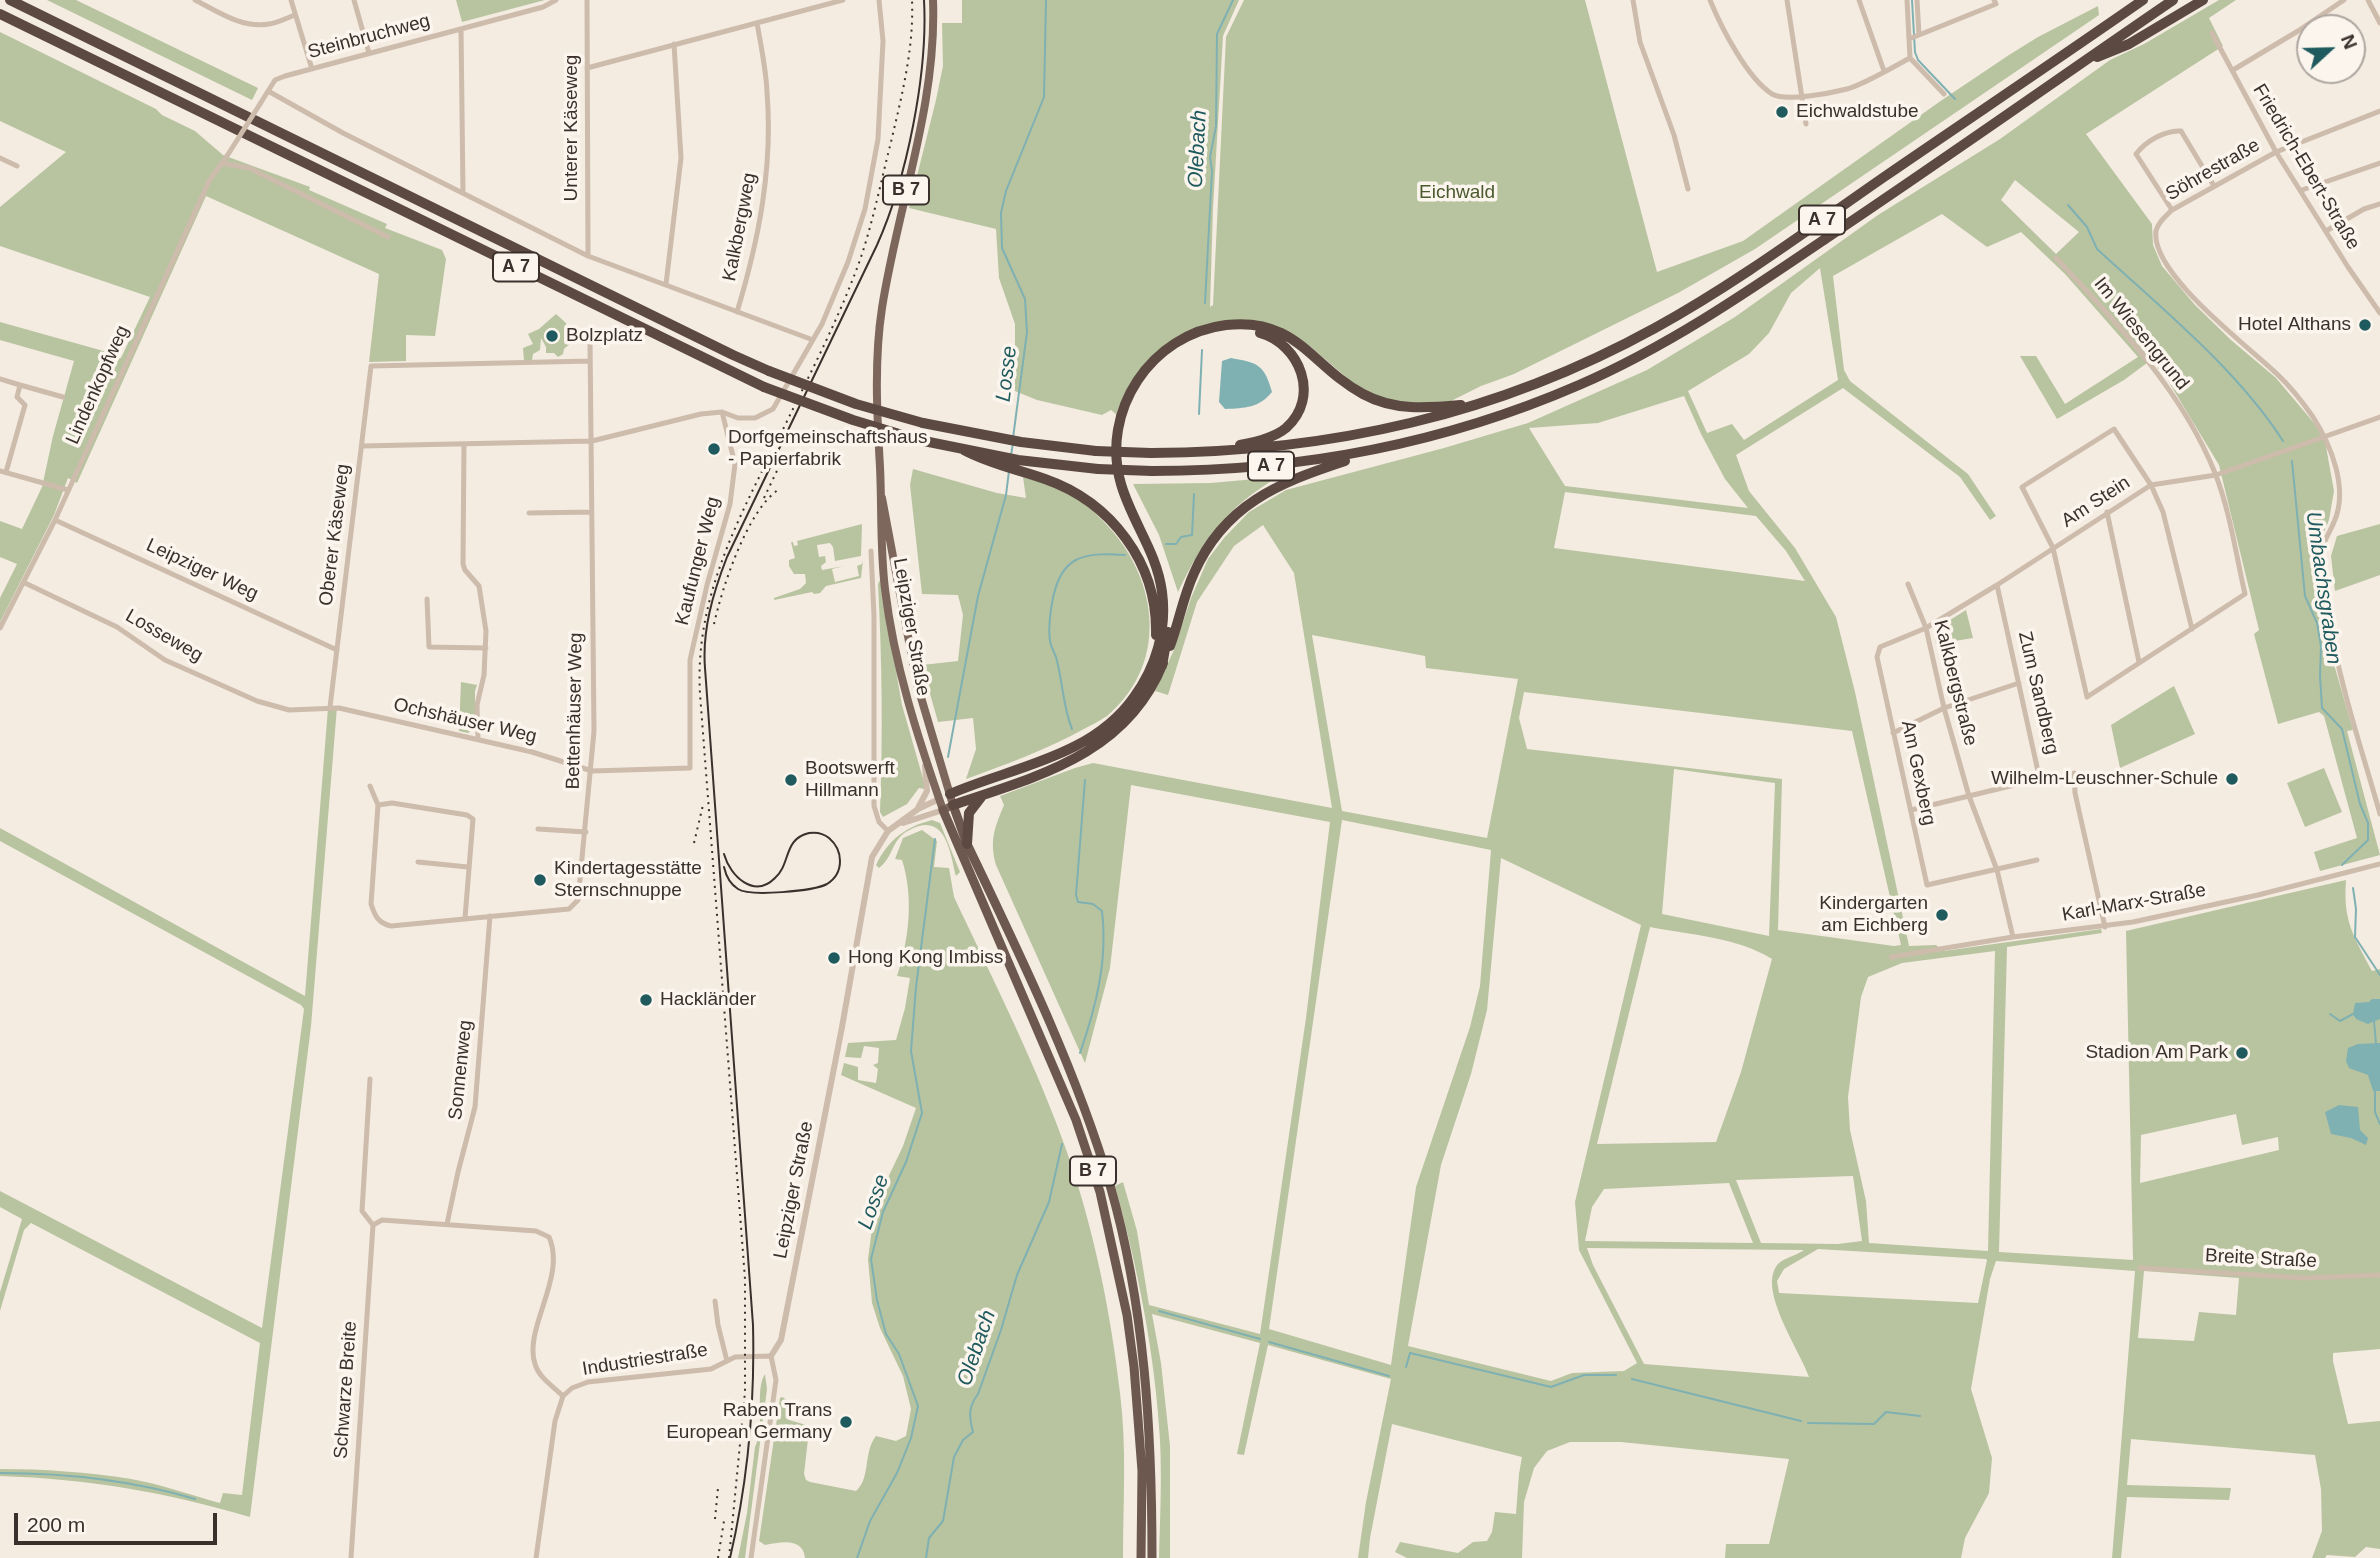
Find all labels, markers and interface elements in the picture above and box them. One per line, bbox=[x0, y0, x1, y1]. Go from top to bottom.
street label: Steinbruchweg bbox=[305, 10, 433, 64]
north arrow bbox=[2296, 14, 2366, 84]
text: N bbox=[2337, 31, 2361, 52]
street label: Unterer Käseweg bbox=[561, 55, 583, 201]
street label: Friedrich-Ebert-Straße bbox=[2248, 80, 2364, 254]
place label: Eichwaldstube bbox=[1796, 101, 1919, 123]
marker: Eichwaldstube bbox=[1774, 104, 1790, 120]
water label: Olebach bbox=[1183, 109, 1213, 189]
street label: Söhrestraße bbox=[2162, 134, 2264, 206]
street label: Kalkbergweg bbox=[718, 171, 762, 283]
road number: B 7 bbox=[883, 176, 929, 204]
park label: Eichwald bbox=[1419, 182, 1495, 204]
road number: A 7 bbox=[1799, 205, 1845, 234]
road number: A 7 bbox=[493, 253, 539, 282]
street label: Im Wiesengrund bbox=[2089, 273, 2193, 395]
place label: Hotel Althans bbox=[2238, 314, 2351, 336]
marker: Hotel Althans bbox=[2357, 317, 2373, 333]
street label: Lindenkopfweg bbox=[62, 322, 134, 448]
place label: Bolzplatz bbox=[566, 325, 643, 347]
marker: Bolzplatz bbox=[544, 328, 560, 344]
water label: Losse bbox=[991, 345, 1023, 403]
place label: Dorfgemeinschaftshaus - Papierfabrik bbox=[728, 427, 928, 471]
marker: Dorfgemeinschaftshaus - Papierfabrik bbox=[706, 441, 722, 457]
road number: A 7 bbox=[1248, 452, 1294, 480]
street label: Oberer Käseweg bbox=[315, 463, 355, 607]
street label: Am Stein bbox=[2057, 471, 2135, 533]
street label: Kaufunger Weg bbox=[671, 494, 725, 628]
water label: Umbachsgraben bbox=[2300, 510, 2346, 666]
street label: Leipziger Weg bbox=[142, 534, 262, 606]
street label: Leipziger Straße bbox=[888, 556, 934, 698]
street label: Losseweg bbox=[121, 605, 207, 667]
street label: Kalkbergstraße bbox=[1928, 618, 1982, 748]
street label: Zum Sandberg bbox=[2013, 629, 2063, 757]
street label: Bettenhäuser Weg bbox=[562, 632, 588, 790]
street label: Ochshäuser Weg bbox=[391, 693, 539, 749]
street label: Am Gexberg bbox=[1896, 718, 1940, 828]
place label: Bootswerft Hillmann bbox=[805, 758, 895, 802]
place label: Wilhelm-Leuschner-Schule bbox=[1991, 768, 2218, 790]
marker: Wilhelm-Leuschner-Schule bbox=[2224, 771, 2240, 787]
marker: Bootswerft Hillmann bbox=[783, 772, 799, 788]
place label: Kindertagesstätte Sternschnuppe bbox=[554, 858, 702, 902]
marker: Kindertagesstätte Sternschnuppe bbox=[532, 872, 548, 888]
street label: Karl-Marx-Straße bbox=[2060, 879, 2208, 927]
place label: Kindergarten am Eichberg bbox=[1819, 893, 1928, 937]
marker: Kindergarten am Eichberg bbox=[1934, 907, 1950, 923]
place label: Hong Kong Imbiss bbox=[848, 947, 1003, 969]
marker: Hong Kong Imbiss bbox=[826, 950, 842, 966]
place label: Hackländer bbox=[660, 989, 756, 1011]
marker: Hackländer bbox=[638, 992, 654, 1008]
street label: Sonnenweg bbox=[444, 1019, 478, 1121]
place label: Stadion Am Park bbox=[2085, 1042, 2228, 1064]
marker: Stadion Am Park bbox=[2234, 1045, 2250, 1061]
street label: Leipziger Straße bbox=[770, 1119, 818, 1261]
road number: B 7 bbox=[1070, 1156, 1116, 1186]
water label: Losse bbox=[853, 1171, 895, 1233]
street label: Breite Straße bbox=[2205, 1245, 2317, 1273]
water label: Olebach bbox=[952, 1307, 1002, 1389]
street label: Schwarze Breite bbox=[330, 1320, 362, 1460]
street label: Industriestraße bbox=[581, 1339, 709, 1381]
place label: Raben Trans European Germany bbox=[666, 1400, 832, 1444]
marker: Raben Trans European Germany bbox=[838, 1414, 854, 1430]
scale bar bbox=[18, 1498, 220, 1542]
text: 200 m bbox=[27, 1513, 85, 1536]

